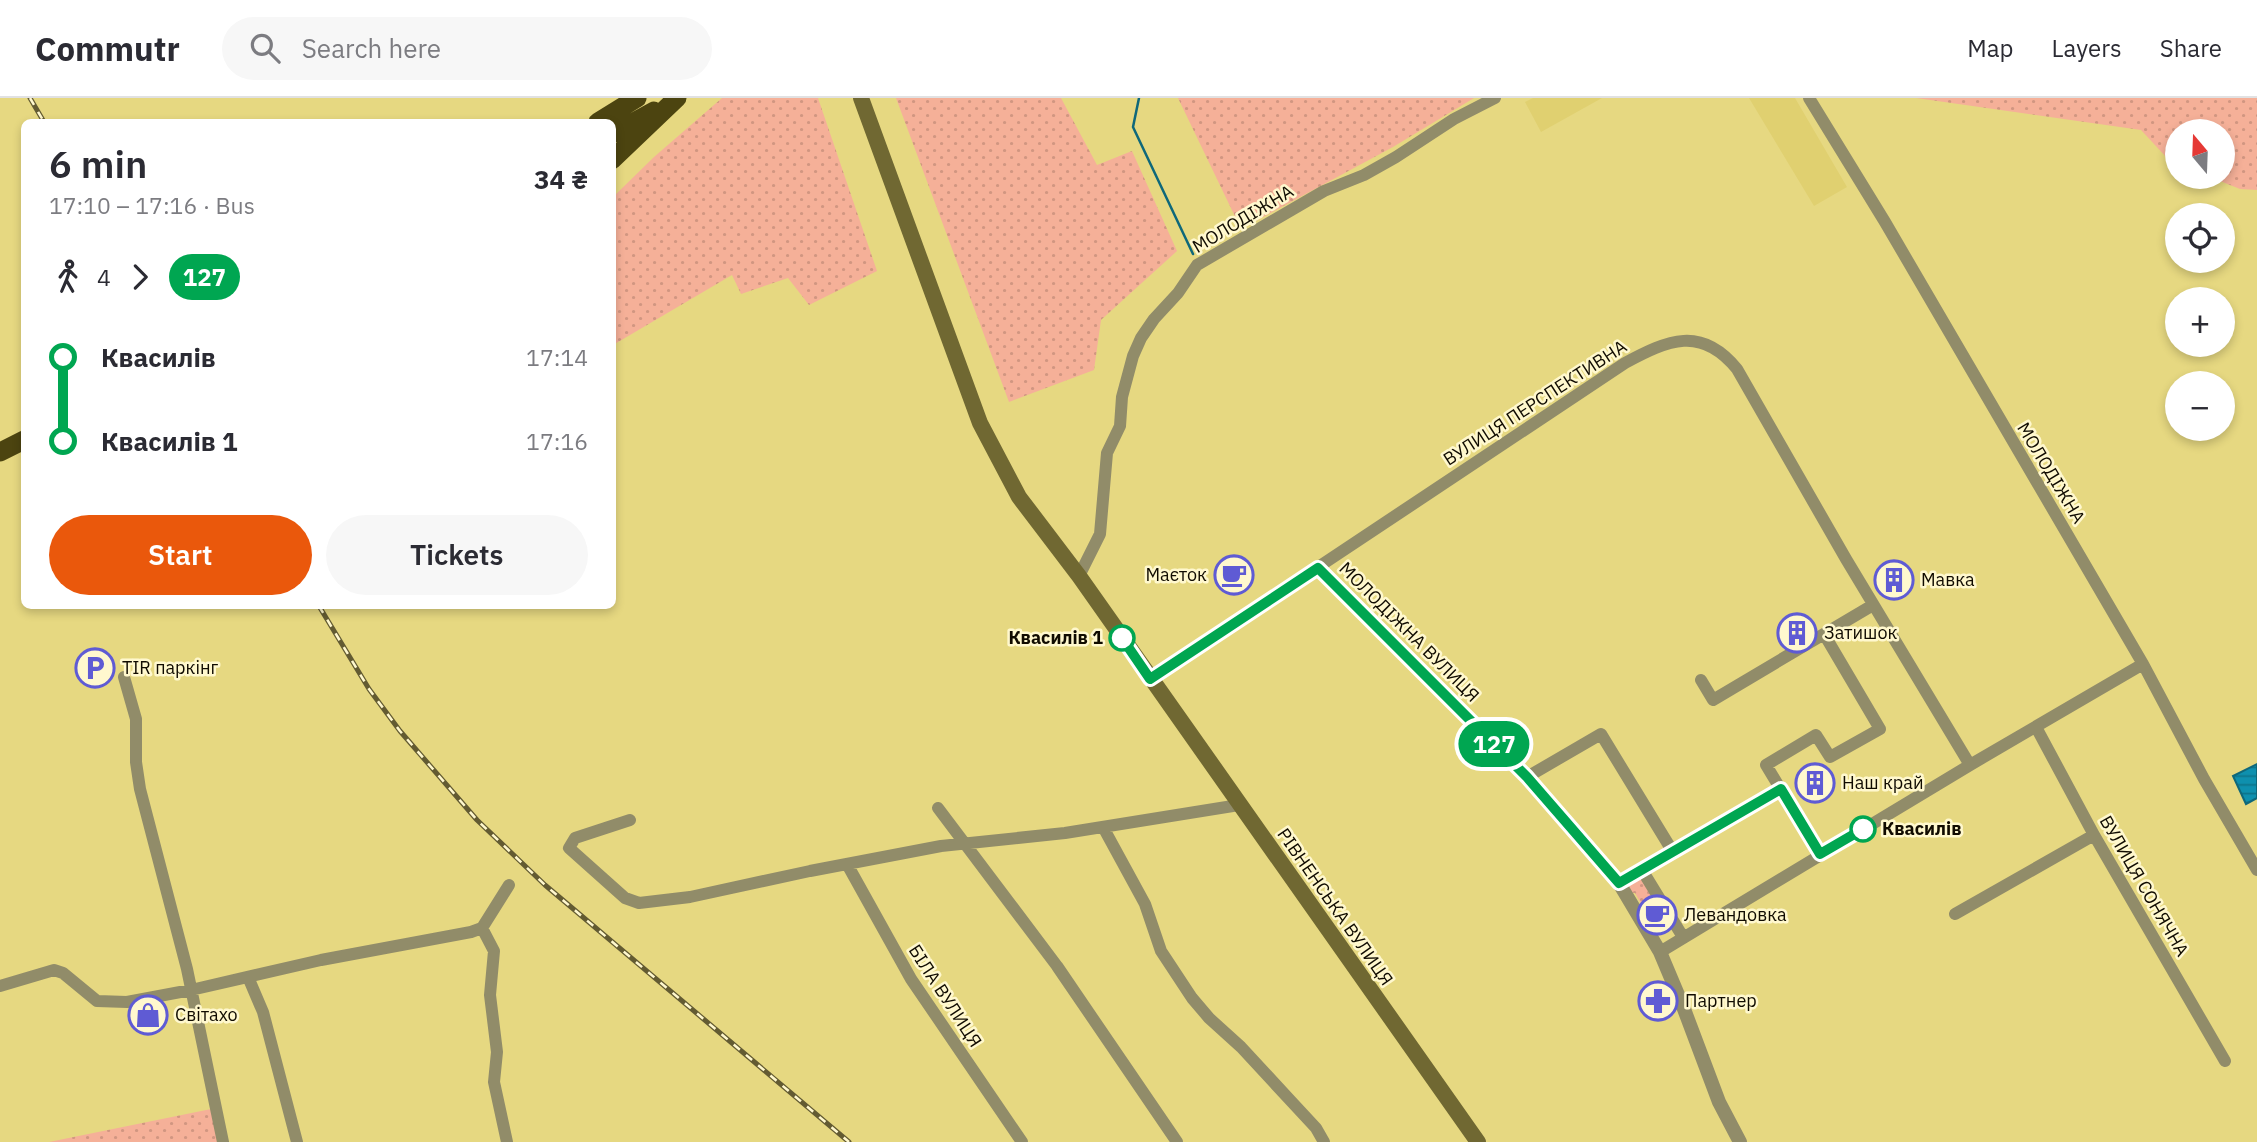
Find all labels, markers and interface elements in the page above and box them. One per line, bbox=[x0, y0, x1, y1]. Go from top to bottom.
search box bbox=[222, 17, 712, 80]
text: Commutr bbox=[35, 27, 180, 70]
icon: search bbox=[246, 29, 284, 67]
text: Search here bbox=[302, 31, 441, 65]
text: Map bbox=[1967, 32, 2014, 64]
text: Layers bbox=[2052, 32, 2122, 64]
text: Share bbox=[2160, 32, 2222, 64]
north arrow bbox=[2165, 119, 2235, 189]
map controls bbox=[2165, 119, 2235, 441]
text: 6 min bbox=[49, 139, 147, 188]
text: 34 ₴ bbox=[534, 162, 588, 196]
street label: МОЛОДІЖНА bbox=[1188, 179, 1298, 258]
text: 17:10 – 17:16 · Bus bbox=[49, 190, 255, 220]
button: locate bbox=[2165, 203, 2235, 273]
icon: walk bbox=[49, 258, 87, 296]
icon: forward bbox=[121, 258, 159, 296]
text: 127 bbox=[183, 261, 226, 293]
text: 4 bbox=[97, 262, 111, 292]
button: + bbox=[2165, 287, 2235, 357]
street label: ВУЛИЦЯ ПЕРСПЕКТИВНА bbox=[1439, 334, 1631, 471]
text: Квасилів bbox=[101, 340, 216, 374]
text: 17:14 bbox=[526, 342, 588, 372]
button: − bbox=[2165, 371, 2235, 441]
street label: МОЛОДІЖНА bbox=[2012, 418, 2091, 528]
text: Квасилів 1 bbox=[101, 424, 238, 458]
text: 17:16 bbox=[526, 426, 588, 456]
button: Start bbox=[49, 515, 312, 595]
button: Tickets bbox=[326, 515, 588, 595]
cafe icon: Маєток bbox=[1213, 554, 1255, 596]
street label: МОЛОДІЖНА ВУЛИЦЯ bbox=[1334, 557, 1484, 707]
building icon: Мавка bbox=[1873, 559, 1915, 601]
place label: Маєток bbox=[1145, 563, 1207, 586]
place label: Мавка bbox=[1921, 568, 1975, 591]
building icon: Затишок bbox=[1776, 612, 1818, 654]
place label: Затишок bbox=[1824, 621, 1897, 644]
marker: Квасилів 1 bbox=[1109, 625, 1135, 651]
place label: Квасилів 1 bbox=[1008, 626, 1103, 649]
parking icon: TIR паркінг bbox=[74, 647, 116, 689]
place label: TIR паркінг bbox=[122, 656, 218, 679]
line badge: 127 bbox=[1454, 721, 1534, 767]
text: 127 bbox=[1472, 728, 1516, 760]
building icon: Наш край bbox=[1794, 762, 1836, 804]
place label: Наш край bbox=[1842, 771, 1924, 794]
street label: ВУЛИЦЯ СОНЯЧНА bbox=[2095, 811, 2194, 961]
marker: Квасилів bbox=[1850, 816, 1876, 842]
place label: Квасилів bbox=[1882, 817, 1962, 840]
street label: РІВНЕНСЬКА ВУЛИЦЯ bbox=[1272, 824, 1398, 990]
cafe icon: Левандовка bbox=[1636, 894, 1678, 936]
place label: Левандовка bbox=[1684, 903, 1787, 926]
street label: БІЛА ВУЛИЦЯ bbox=[904, 940, 987, 1051]
pharmacy icon: Партнер bbox=[1637, 980, 1679, 1022]
place label: Партнер bbox=[1685, 989, 1757, 1012]
shop icon: Світахо bbox=[127, 994, 169, 1036]
place label: Світахо bbox=[175, 1003, 238, 1026]

